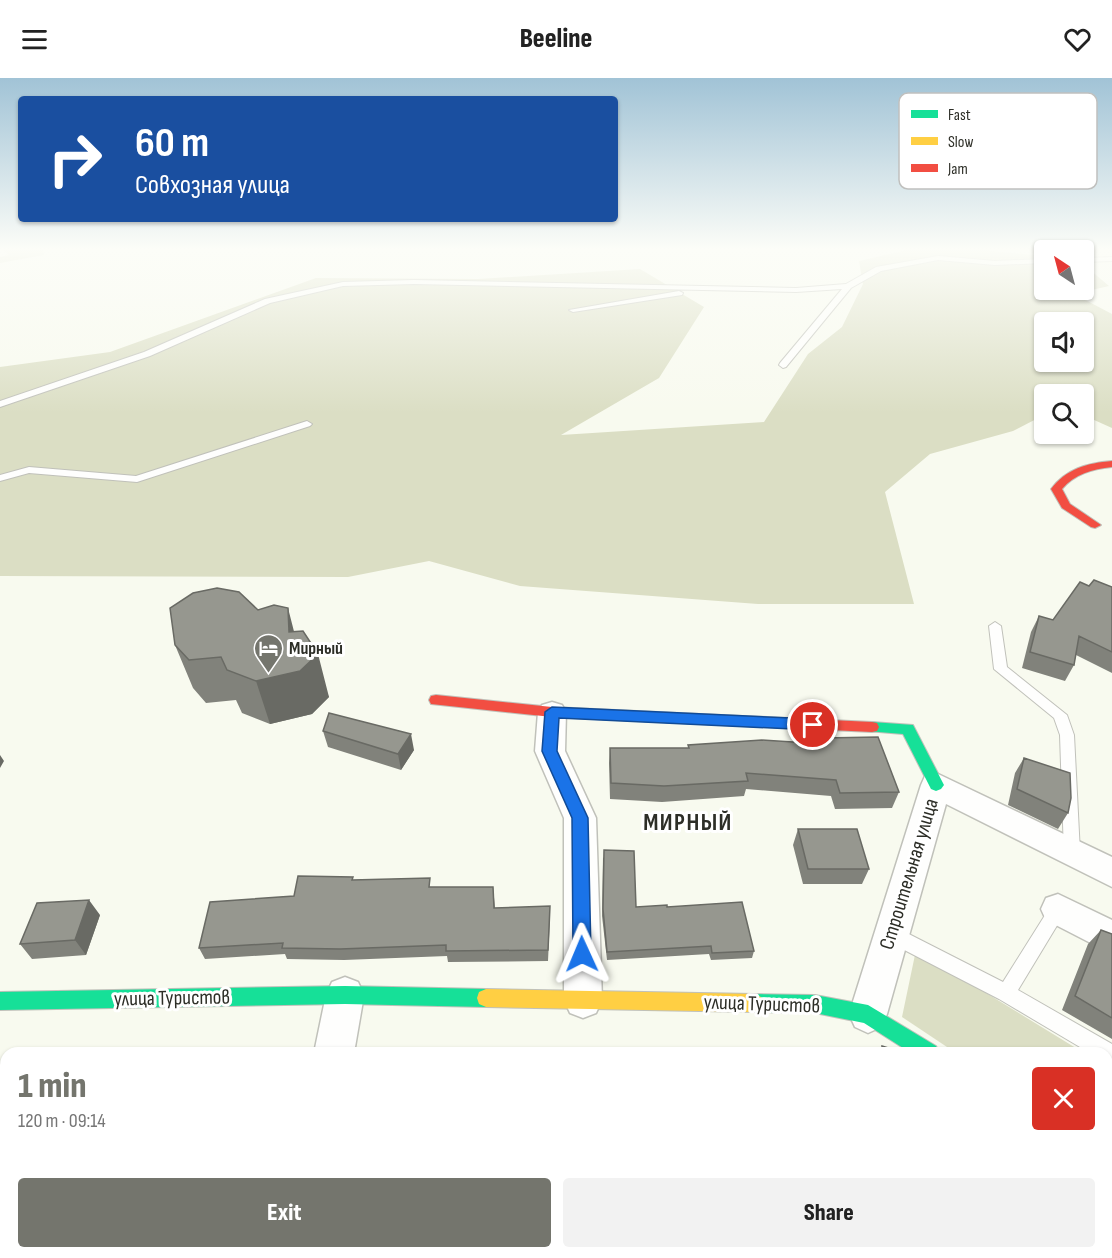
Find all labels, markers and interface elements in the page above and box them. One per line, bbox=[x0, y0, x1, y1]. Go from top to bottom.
icon: menu bbox=[18, 23, 51, 56]
text: Beeline bbox=[520, 23, 592, 55]
icon: heart bbox=[1061, 23, 1094, 56]
legend bbox=[899, 93, 1097, 189]
text: Fast bbox=[948, 106, 971, 125]
text: 60 m bbox=[135, 118, 209, 169]
icon: right bbox=[36, 120, 114, 198]
text: Slow bbox=[948, 133, 973, 152]
text: Jam bbox=[947, 160, 968, 179]
text: Совхозная улица bbox=[135, 169, 290, 201]
north arrow bbox=[1034, 240, 1094, 300]
map controls bbox=[1034, 240, 1094, 444]
button: sound bbox=[1034, 312, 1094, 372]
button: search bbox=[1034, 384, 1094, 444]
hotel icon: Мирный bbox=[252, 632, 284, 674]
place label: Мирный bbox=[289, 638, 343, 659]
pin bbox=[787, 699, 838, 750]
icon: arrive bbox=[796, 708, 829, 741]
street label: Строительная улица bbox=[874, 795, 944, 953]
district label: МИРНЫЙ bbox=[643, 808, 733, 837]
position arrow bbox=[550, 922, 614, 986]
street label: улица Туристов bbox=[114, 984, 230, 1012]
street label: улица Туристов bbox=[703, 989, 821, 1019]
text: 1 min bbox=[18, 1065, 86, 1108]
button: close bbox=[1032, 1067, 1095, 1130]
text: 120 m · 09:14 bbox=[18, 1109, 106, 1133]
button: Exit bbox=[18, 1178, 551, 1247]
button: Share bbox=[563, 1178, 1095, 1247]

